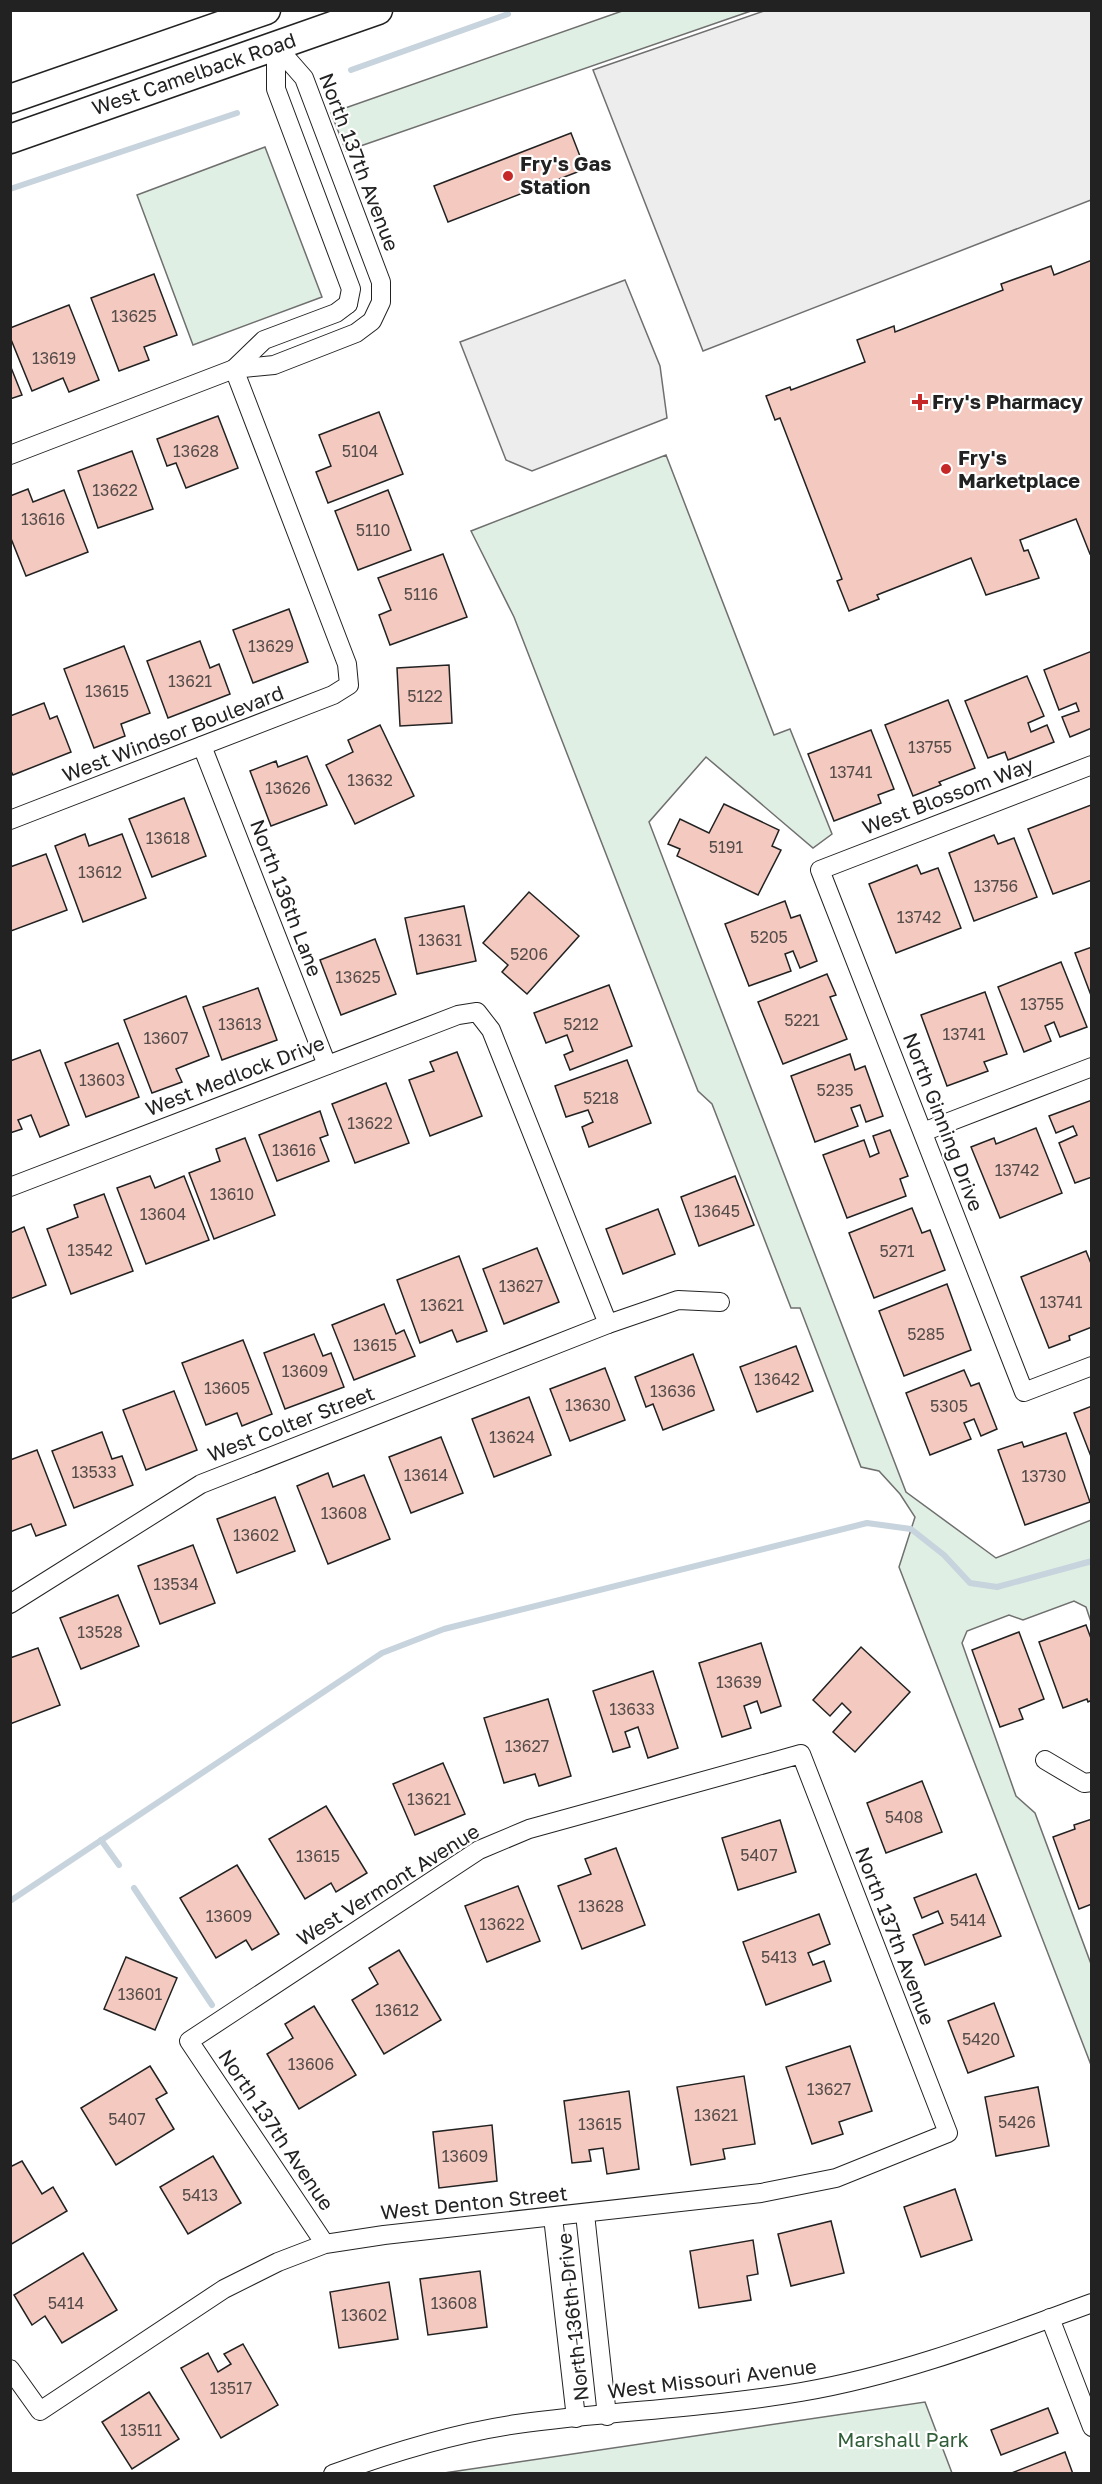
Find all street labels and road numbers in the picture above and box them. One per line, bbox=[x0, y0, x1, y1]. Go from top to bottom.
street label: West Camelback Road bbox=[89, 27, 299, 119]
street label: North 137th Avenue bbox=[315, 69, 405, 254]
street label: West Windsor Boulevard bbox=[59, 680, 287, 786]
street label: West Blossom Way bbox=[859, 751, 1037, 839]
street label: North 136th Lane bbox=[246, 816, 328, 980]
street label: North Ginning Drive bbox=[899, 1029, 989, 1214]
street label: West Medlock Drive bbox=[142, 1030, 327, 1120]
street label: West Colter Street bbox=[204, 1380, 377, 1466]
street label: West Vermont Avenue bbox=[292, 1818, 483, 1950]
street label: North 137th Avenue bbox=[851, 1843, 941, 2028]
street label: North 137th Avenue bbox=[214, 2045, 340, 2214]
street label: West Denton Street bbox=[379, 2180, 569, 2224]
street label: North 136th Drive bbox=[551, 2232, 593, 2402]
street label: West Missouri Avenue bbox=[606, 2353, 818, 2403]

